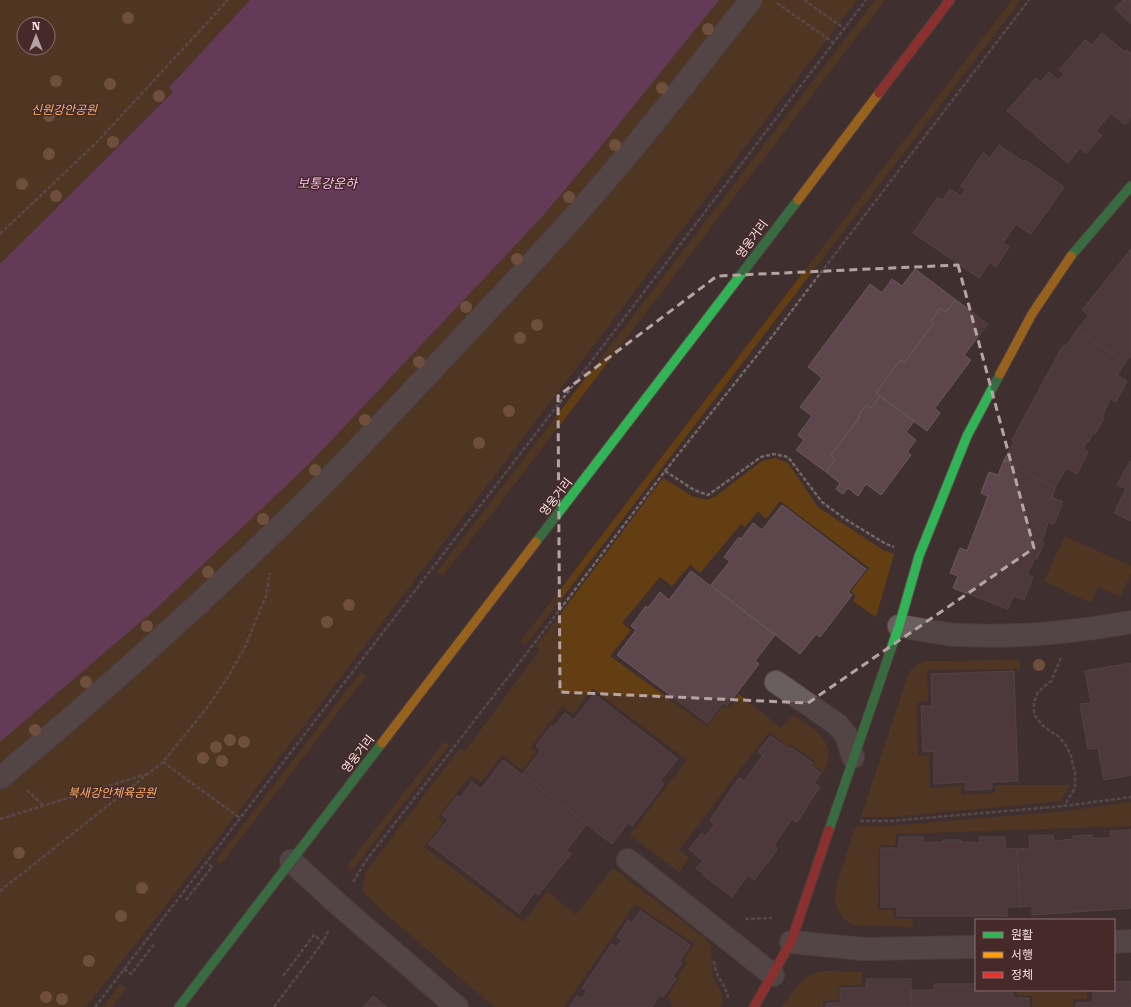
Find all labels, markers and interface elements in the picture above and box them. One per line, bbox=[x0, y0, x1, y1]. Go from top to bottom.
north arrow bbox=[16, 16, 56, 56]
text: N bbox=[32, 20, 41, 33]
park label: 신원강안공원 bbox=[31, 103, 98, 117]
water label: 보통강운하 bbox=[297, 176, 359, 191]
street label: 영웅거리 bbox=[733, 217, 771, 261]
street label: 영웅거리 bbox=[537, 475, 575, 519]
street label: 영웅거리 bbox=[339, 732, 377, 776]
park label: 북새강안체육공원 bbox=[68, 786, 157, 800]
legend bbox=[975, 919, 1115, 991]
text: 원활 bbox=[1011, 928, 1033, 942]
text: 서행 bbox=[1011, 948, 1033, 962]
text: 정체 bbox=[1011, 968, 1033, 982]

